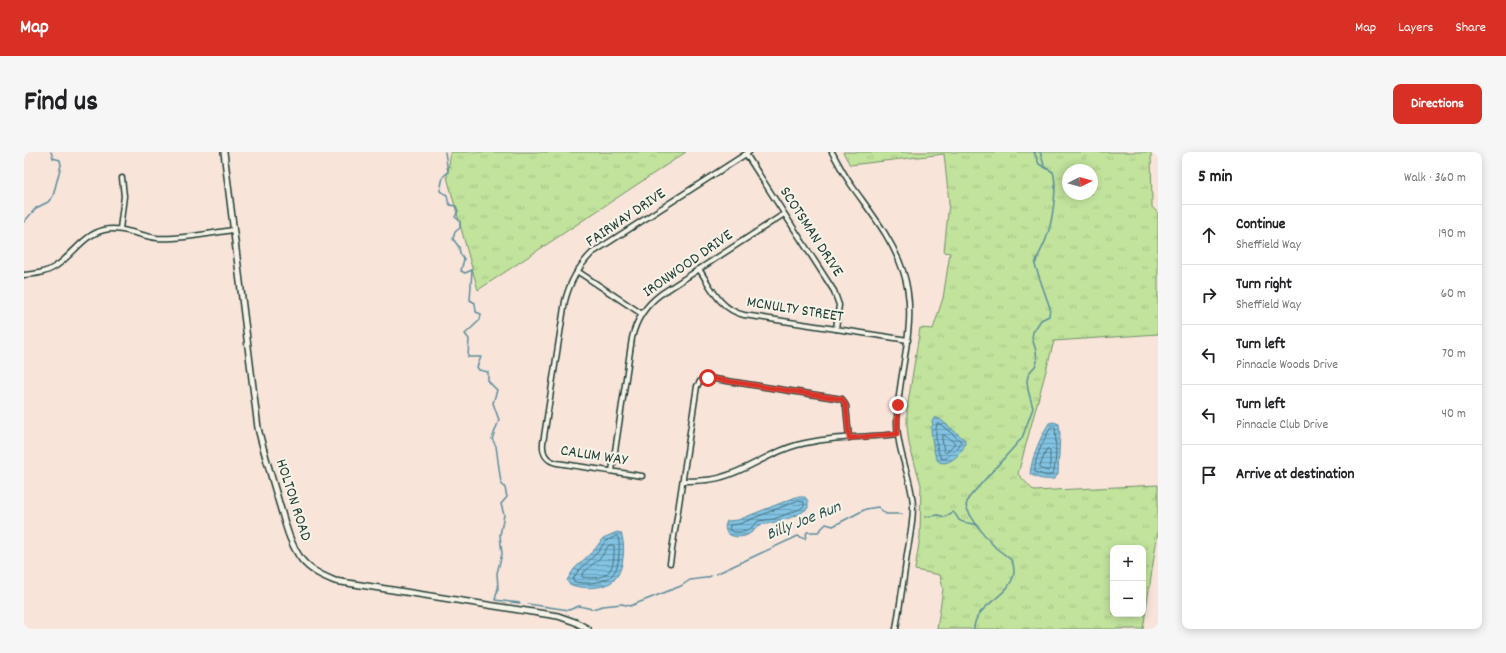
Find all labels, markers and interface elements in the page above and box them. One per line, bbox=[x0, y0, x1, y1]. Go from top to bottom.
text: Map bbox=[20, 15, 49, 42]
text: Map bbox=[1355, 18, 1376, 38]
text: Layers bbox=[1398, 18, 1433, 38]
text: Share bbox=[1455, 18, 1486, 38]
text: Find us bbox=[24, 84, 98, 124]
button: Directions bbox=[1393, 84, 1482, 124]
north arrow bbox=[1062, 164, 1098, 200]
text: 5 min bbox=[1198, 166, 1232, 190]
text: Walk · 360 m bbox=[1404, 169, 1466, 188]
street label: FAIRWAY DRIVE bbox=[581, 182, 671, 253]
street label: SCOTSMAN DRIVE bbox=[773, 182, 849, 282]
text: Continue bbox=[1236, 214, 1285, 236]
street label: IRONWOOD DRIVE bbox=[638, 224, 738, 304]
icon: ahead bbox=[1198, 224, 1220, 246]
text: 190 m bbox=[1438, 225, 1466, 244]
text: Sheffield Way bbox=[1236, 236, 1301, 255]
text: Turn right bbox=[1236, 274, 1292, 296]
icon: right bbox=[1198, 284, 1220, 306]
text: 60 m bbox=[1441, 285, 1466, 304]
street label: MCNULTY STREET bbox=[745, 291, 846, 329]
text: Sheffield Way bbox=[1236, 296, 1301, 315]
text: Turn left bbox=[1236, 334, 1285, 356]
icon: left bbox=[1198, 344, 1220, 366]
text: 70 m bbox=[1442, 345, 1466, 364]
text: Pinnacle Woods Drive bbox=[1236, 356, 1338, 375]
route start bbox=[699, 369, 717, 387]
text: Turn left bbox=[1236, 394, 1285, 416]
route end bbox=[889, 396, 907, 414]
icon: left bbox=[1198, 404, 1220, 426]
text: 40 m bbox=[1442, 405, 1466, 424]
text: Pinnacle Club Drive bbox=[1236, 416, 1328, 435]
street label: CALUM WAY bbox=[559, 439, 630, 473]
street label: HOLTON ROAD bbox=[269, 456, 317, 544]
icon: arrive bbox=[1198, 464, 1220, 486]
text: Arrive at destination bbox=[1236, 464, 1354, 486]
water label: Billy Joe Run bbox=[763, 496, 846, 548]
map controls bbox=[1110, 545, 1146, 617]
button: + bbox=[1110, 545, 1146, 581]
button: − bbox=[1110, 581, 1146, 617]

